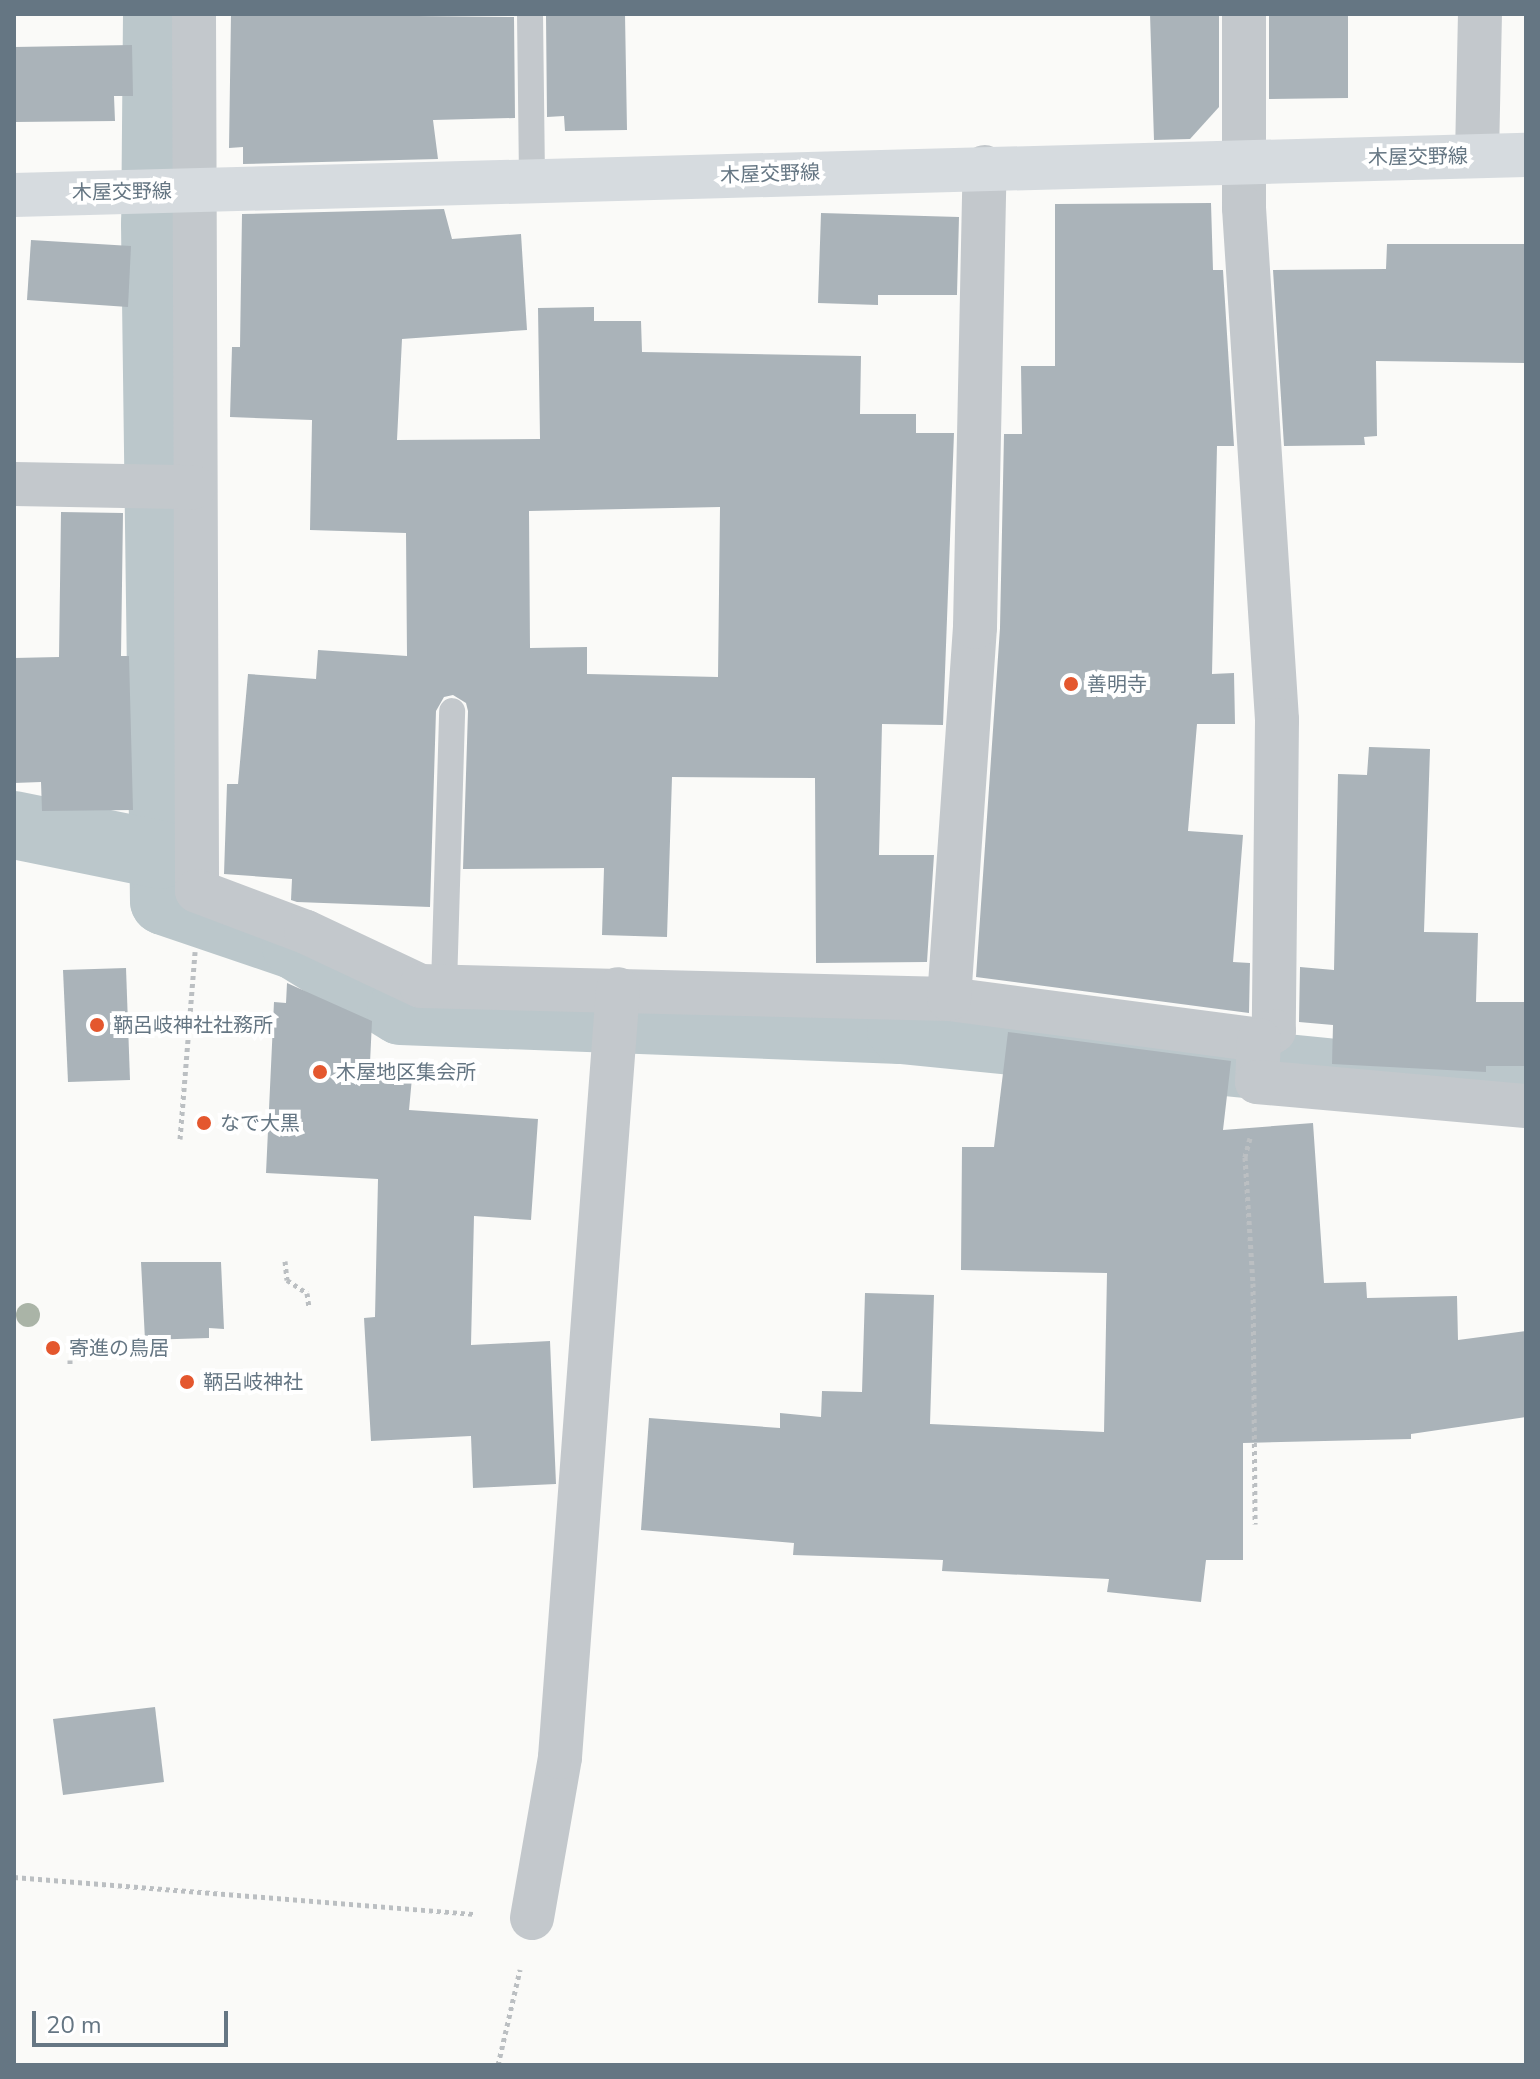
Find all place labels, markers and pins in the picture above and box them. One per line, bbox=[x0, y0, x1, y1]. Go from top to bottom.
place label: 善明寺 bbox=[1087, 672, 1147, 696]
marker: 善明寺 bbox=[1062, 675, 1080, 693]
place label: 鞆呂岐神社社務所 bbox=[113, 1013, 273, 1037]
marker: 鞆呂岐神社社務所 bbox=[88, 1016, 106, 1034]
place label: 木屋地区集会所 bbox=[336, 1060, 476, 1084]
marker: 木屋地区集会所 bbox=[311, 1063, 329, 1081]
place label: なで大黒 bbox=[220, 1111, 300, 1135]
marker: なで大黒 bbox=[195, 1114, 213, 1132]
place label: 寄進の鳥居 bbox=[69, 1336, 169, 1360]
marker: 寄進の鳥居 bbox=[44, 1339, 62, 1357]
place label: 鞆呂岐神社 bbox=[203, 1370, 303, 1394]
marker: 鞆呂岐神社 bbox=[178, 1373, 196, 1391]

